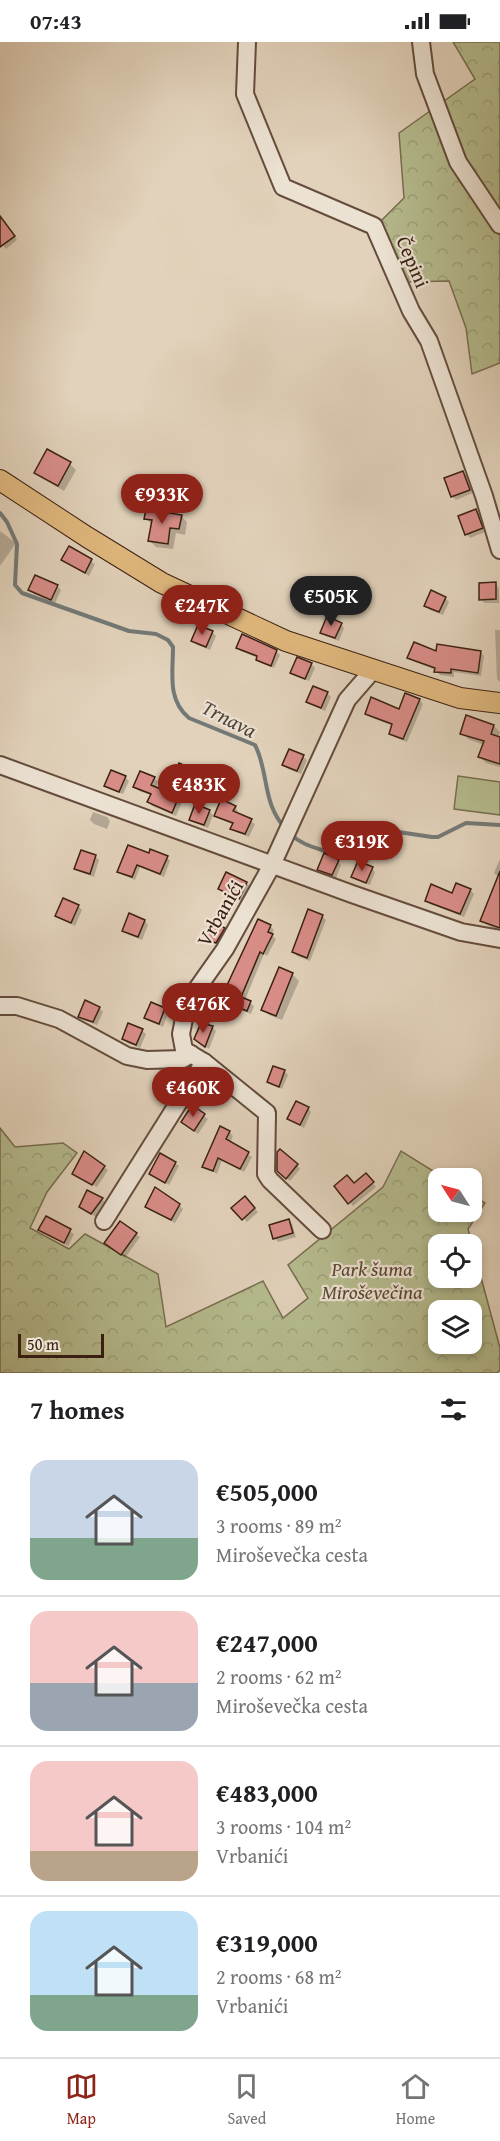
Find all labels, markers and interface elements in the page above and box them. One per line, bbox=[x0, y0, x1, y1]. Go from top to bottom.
text: 07:43 bbox=[30, 5, 82, 37]
street label: Čepini bbox=[390, 232, 437, 292]
pin: €933K bbox=[120, 474, 204, 525]
text: €933K bbox=[135, 479, 189, 508]
pin: €505K bbox=[289, 576, 373, 627]
text: €505K bbox=[304, 581, 358, 610]
pin: €247K bbox=[160, 585, 244, 636]
text: €247K bbox=[175, 590, 229, 619]
water label: Trnava bbox=[196, 692, 262, 746]
pin: €483K bbox=[157, 764, 241, 815]
text: €483K bbox=[172, 769, 226, 798]
pin: €319K bbox=[320, 821, 404, 872]
text: €319K bbox=[335, 826, 389, 855]
street label: Vrbanići bbox=[189, 874, 250, 951]
pin: €476K bbox=[161, 983, 245, 1034]
text: €476K bbox=[176, 988, 230, 1017]
pin: €460K bbox=[151, 1067, 235, 1118]
text: €460K bbox=[166, 1072, 220, 1101]
north arrow bbox=[428, 1168, 482, 1222]
map controls bbox=[428, 1168, 482, 1354]
button: locate bbox=[428, 1234, 482, 1288]
park label: Park šuma Miroševečina bbox=[322, 1254, 423, 1306]
button: layers bbox=[428, 1300, 482, 1354]
scale bar bbox=[18, 1331, 104, 1358]
text: 50 m bbox=[27, 1332, 59, 1356]
text: 7 homes bbox=[30, 1390, 125, 1429]
icon: filters bbox=[437, 1393, 470, 1426]
text: €505,000 bbox=[216, 1472, 318, 1511]
icon: home bbox=[78, 1484, 150, 1556]
text: 3 rooms · 89 m² bbox=[216, 1511, 342, 1540]
text: Miroševečka cesta bbox=[216, 1540, 368, 1569]
text: €247,000 bbox=[216, 1623, 318, 1662]
icon: home bbox=[78, 1635, 150, 1707]
text: 2 rooms · 62 m² bbox=[216, 1662, 342, 1691]
text: Miroševečka cesta bbox=[216, 1691, 368, 1720]
text: €483,000 bbox=[216, 1773, 318, 1812]
icon: home bbox=[78, 1785, 150, 1857]
text: 3 rooms · 104 m² bbox=[216, 1812, 351, 1841]
text: Vrbanići bbox=[216, 1841, 288, 1870]
text: €319,000 bbox=[216, 1923, 318, 1962]
icon: home bbox=[78, 1935, 150, 2007]
text: 2 rooms · 68 m² bbox=[216, 1962, 342, 1991]
text: Vrbanići bbox=[216, 1991, 288, 2020]
tab: Map bbox=[65, 2070, 98, 2130]
tab: Saved bbox=[227, 2070, 266, 2130]
tab: Home bbox=[396, 2070, 435, 2130]

